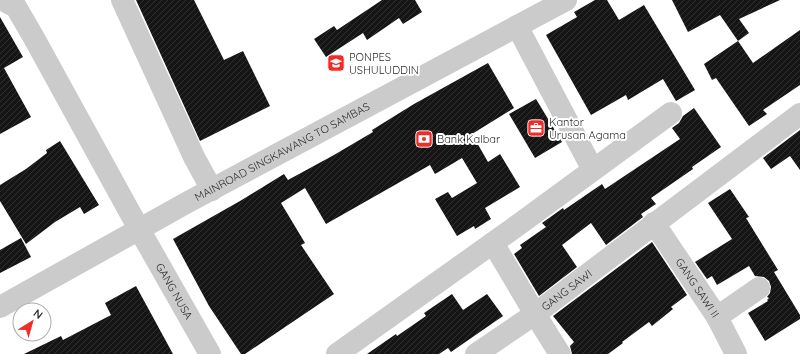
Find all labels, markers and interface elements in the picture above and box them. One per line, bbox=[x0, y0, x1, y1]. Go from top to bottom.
place label: PONPES USHULUDDIN bbox=[349, 50, 419, 77]
school or university icon: PONPES USHULUDDIN bbox=[326, 53, 346, 73]
street label: MAINROAD SINGKAWANG TO SAMBAS bbox=[192, 99, 372, 204]
place label: Kantor Urusan Agama bbox=[549, 115, 626, 142]
office icon: Kantor Urusan Agama bbox=[526, 118, 546, 138]
bank icon: Bank Kalbar bbox=[414, 129, 434, 149]
place label: Bank Kalbar bbox=[437, 132, 501, 146]
street label: GANG SAWI II bbox=[673, 255, 722, 320]
street label: GANG NUSA bbox=[153, 260, 196, 322]
street label: GANG SAWI bbox=[539, 266, 595, 314]
north arrow bbox=[12, 302, 52, 342]
text: N bbox=[31, 306, 45, 322]

